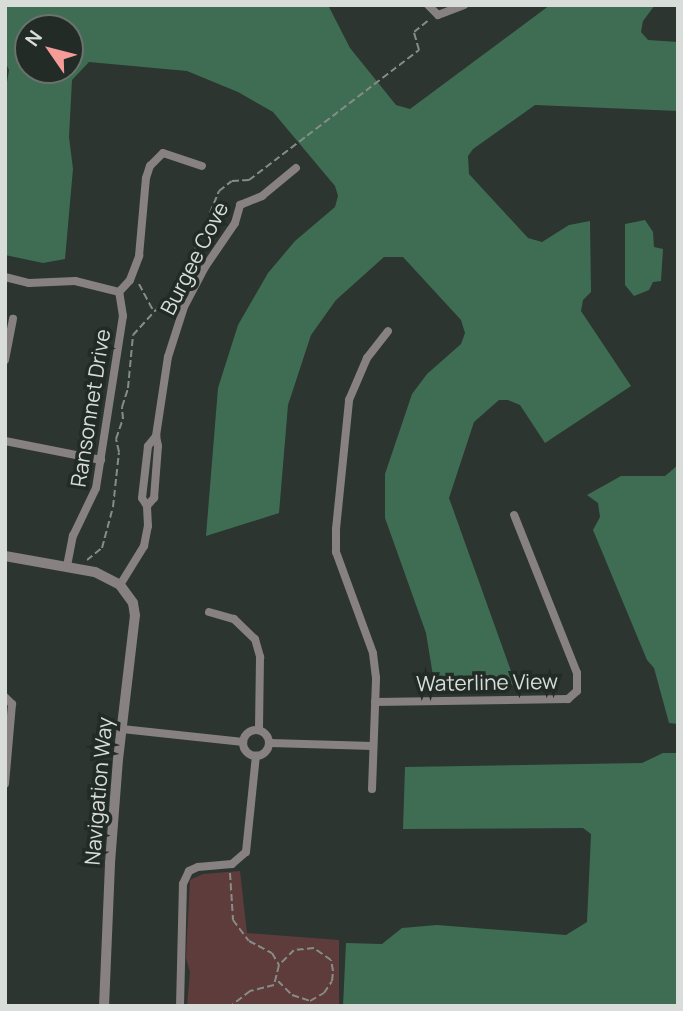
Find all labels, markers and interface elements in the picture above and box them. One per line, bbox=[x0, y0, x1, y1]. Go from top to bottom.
north arrow bbox=[14, 14, 84, 84]
text: N bbox=[19, 25, 48, 51]
street label: Burgee Cove bbox=[155, 197, 233, 319]
street label: Ransonnet Drive bbox=[65, 327, 115, 489]
street label: Waterline View bbox=[416, 668, 558, 696]
street label: Navigation Way bbox=[79, 716, 117, 866]

